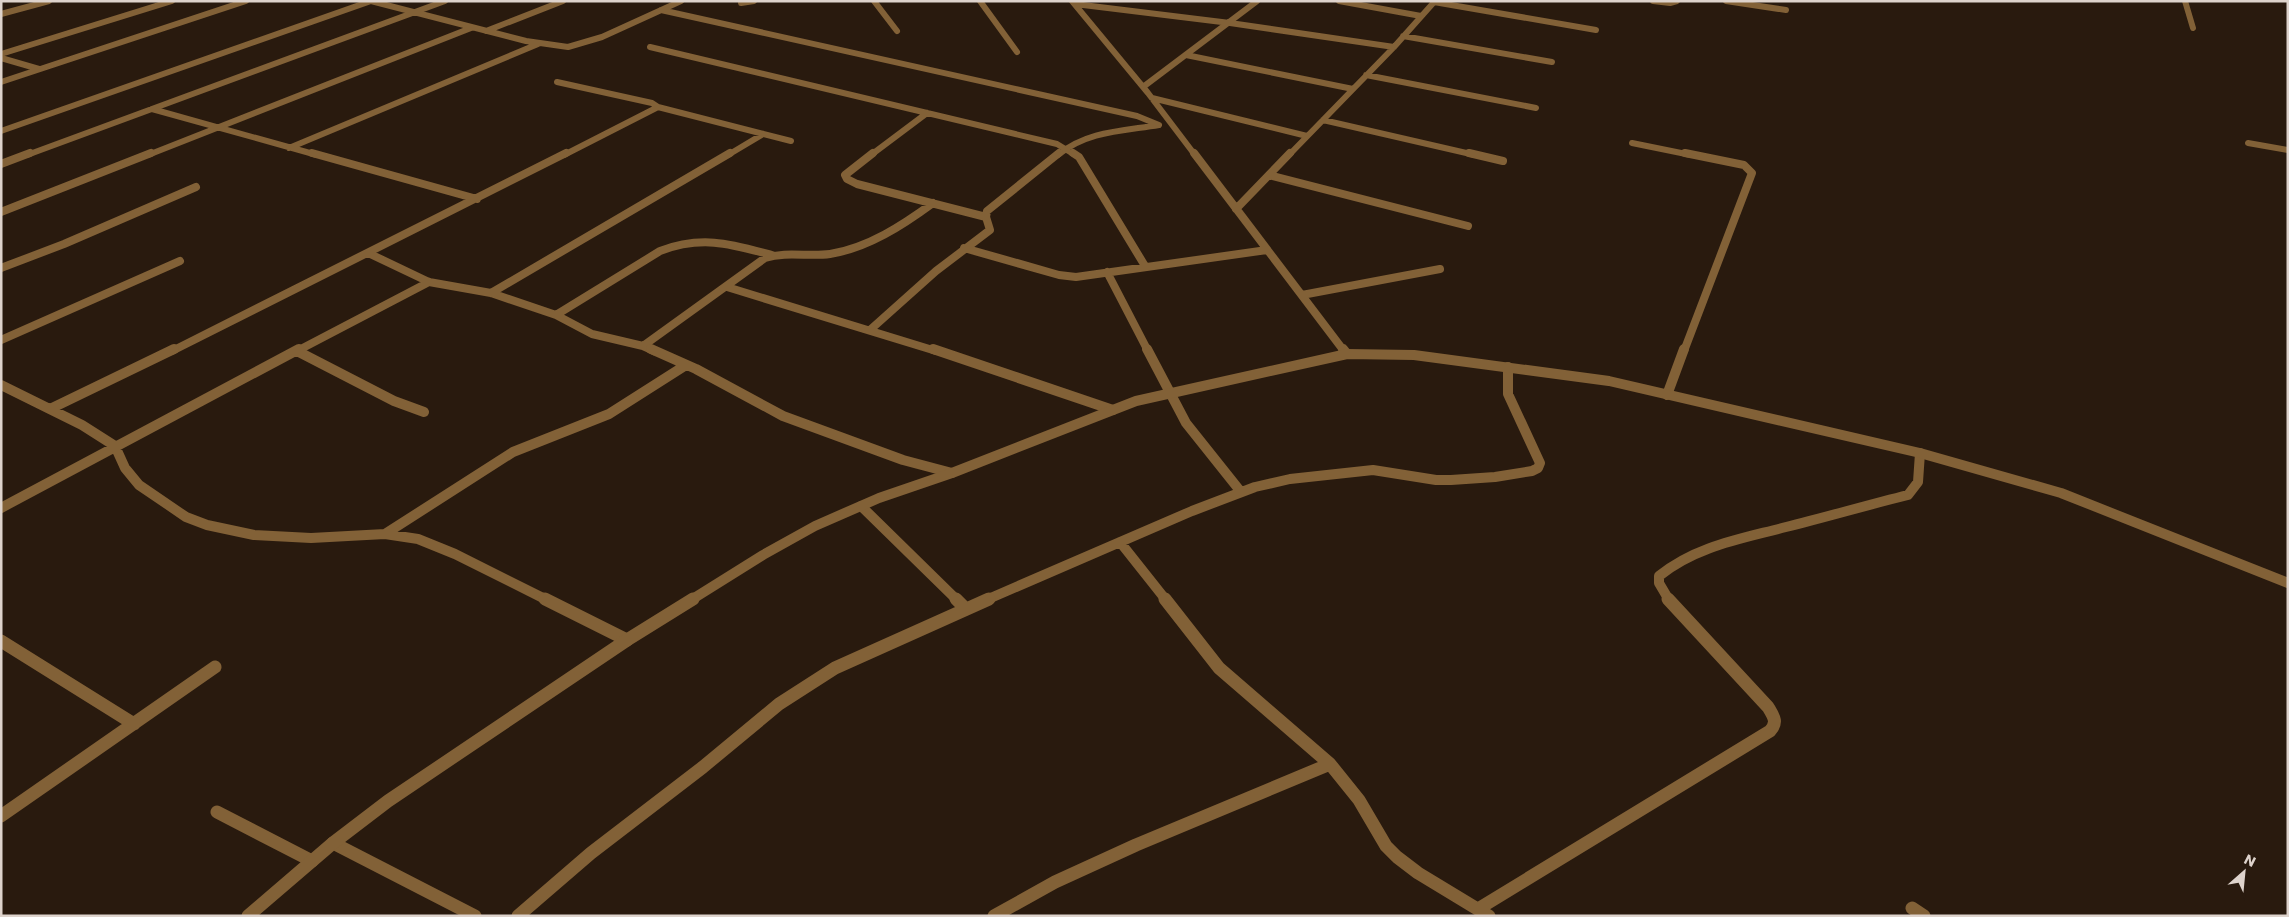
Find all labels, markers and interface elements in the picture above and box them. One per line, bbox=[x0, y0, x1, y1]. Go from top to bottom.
north arrow bbox=[2219, 847, 2269, 897]
text: N bbox=[2241, 849, 2259, 872]

